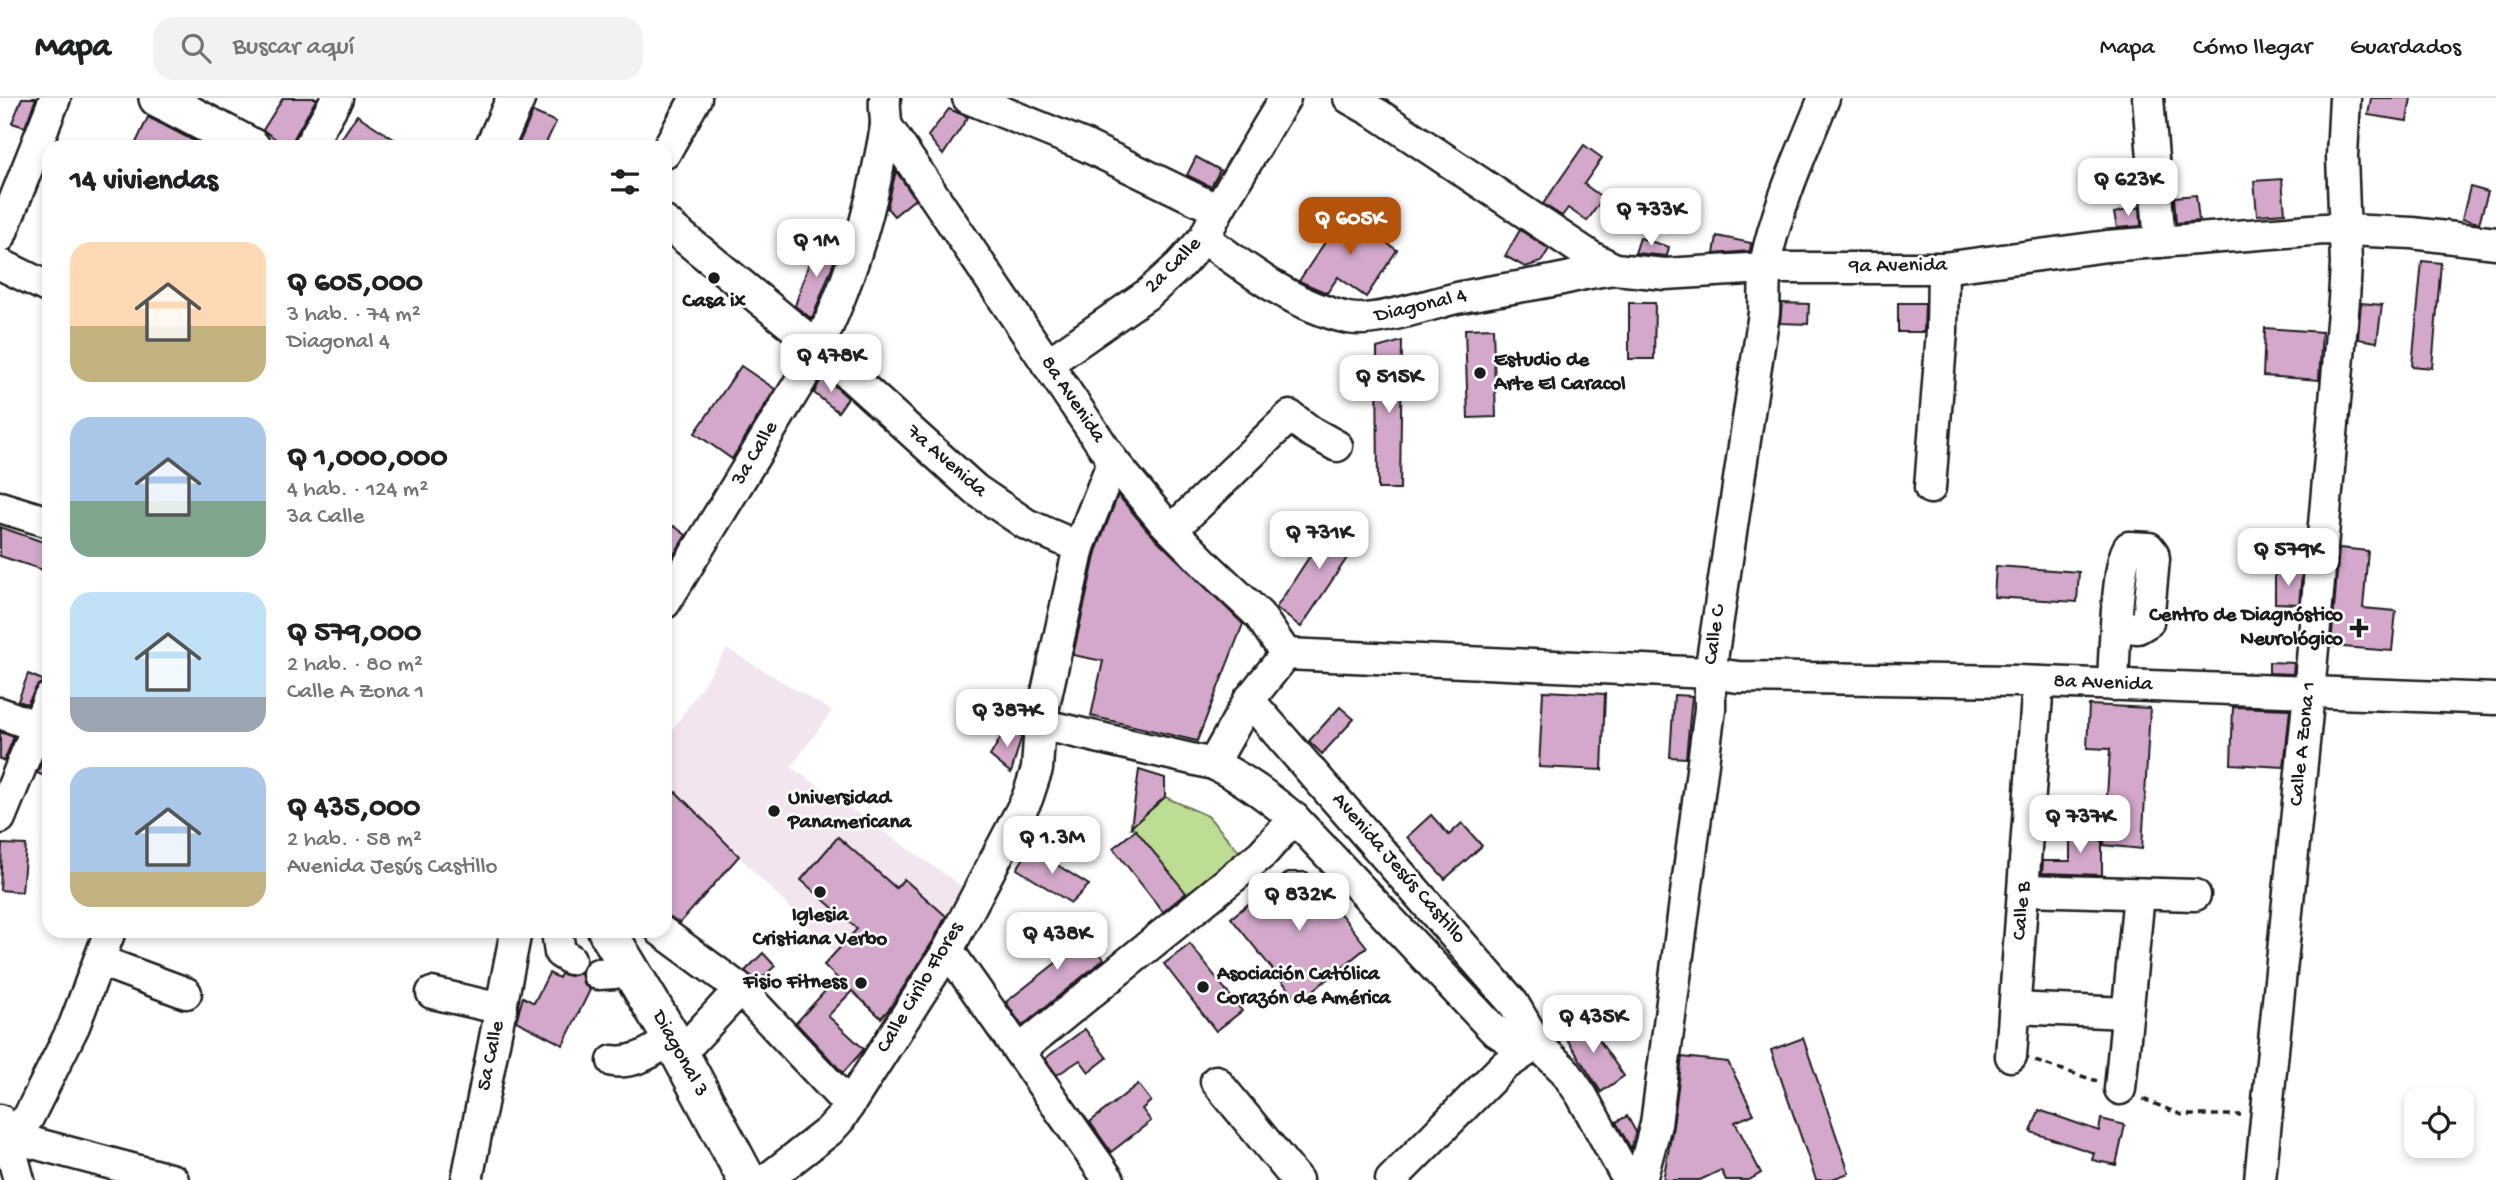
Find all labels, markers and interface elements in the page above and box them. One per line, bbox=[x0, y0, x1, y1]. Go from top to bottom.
search box bbox=[153, 17, 643, 80]
text: Mapa bbox=[35, 29, 111, 67]
icon: search bbox=[177, 29, 215, 67]
text: Buscar aquí bbox=[233, 33, 354, 64]
text: Mapa bbox=[2100, 34, 2155, 63]
text: Cómo llegar bbox=[2193, 34, 2312, 63]
text: Guardados bbox=[2350, 34, 2461, 63]
pin: Q 623K bbox=[2071, 158, 2185, 218]
icon: filters bbox=[606, 163, 644, 201]
text: 14 viviendas bbox=[70, 165, 218, 200]
text: Q 623K bbox=[2094, 167, 2162, 194]
pin: Q 733K bbox=[1594, 188, 1708, 248]
text: Q 733K bbox=[1616, 197, 1686, 224]
pin: Q 605K bbox=[1293, 198, 1407, 257]
text: Q 605K bbox=[1315, 206, 1385, 233]
pin: Q 1M bbox=[775, 220, 857, 279]
text: Q 1M bbox=[793, 228, 839, 255]
street label: 2a Calle bbox=[1140, 232, 1208, 300]
street label: 9a Avenida bbox=[1848, 254, 1949, 280]
text: Q 605,000 bbox=[287, 267, 423, 302]
icon: home bbox=[126, 270, 210, 354]
marker: Casa ix bbox=[706, 270, 722, 286]
street label: Diagonal 4 bbox=[1370, 284, 1470, 330]
place label: Casa ix bbox=[682, 290, 746, 315]
text: 3 hab. · 74 m² bbox=[287, 302, 421, 329]
text: Diagonal 4 bbox=[287, 329, 390, 356]
pin: Q 478K bbox=[774, 334, 888, 394]
text: Q 478K bbox=[796, 343, 866, 370]
place label: Estudio de Arte El Caracol bbox=[1493, 349, 1626, 398]
street label: 8a Avenida bbox=[1034, 352, 1111, 449]
pin: Q 515K bbox=[1332, 356, 1446, 415]
text: Q 515K bbox=[1355, 364, 1423, 391]
marker: Estudio de Arte El Caracol bbox=[1472, 365, 1488, 381]
street label: 3a Calle bbox=[727, 416, 786, 492]
street label: 7a Avenida bbox=[900, 420, 992, 505]
text: Q 1,000,000 bbox=[287, 442, 447, 477]
icon: home bbox=[126, 445, 210, 529]
text: 4 hab. · 124 m² bbox=[287, 477, 428, 504]
text: 3a Calle bbox=[287, 504, 364, 531]
pin: Q 731K bbox=[1262, 512, 1376, 571]
text: Q 731K bbox=[1286, 520, 1352, 547]
pin: Q 579K bbox=[2231, 528, 2345, 588]
text: Q 579K bbox=[2253, 537, 2323, 564]
street label: Calle C bbox=[1699, 602, 1733, 666]
place label: Centro de Diagnóstico Neurológico bbox=[2148, 604, 2343, 653]
text: Q 579,000 bbox=[287, 617, 421, 652]
marker: Centro de Diagnóstico Neurológico bbox=[2349, 618, 2369, 638]
icon: home bbox=[126, 620, 210, 704]
text: 2 hab. · 80 m² bbox=[287, 652, 423, 679]
street label: 8a Avenida bbox=[2053, 670, 2154, 698]
text: Calle A Zona 1 bbox=[287, 679, 424, 706]
street label: Calle A Zona 1 bbox=[2285, 681, 2323, 807]
pin: Q 387K bbox=[950, 690, 1064, 749]
text: Q 387K bbox=[972, 698, 1042, 725]
place label: Universidad Panamericana bbox=[787, 787, 912, 836]
street label: Avenida Jesús Castillo bbox=[1325, 788, 1471, 950]
text: Q 435,000 bbox=[287, 792, 420, 827]
icon: home bbox=[126, 795, 210, 879]
pin: Q 737K bbox=[2023, 796, 2137, 855]
marker: Universidad Panamericana bbox=[766, 803, 782, 819]
text: Q 737K bbox=[2045, 804, 2115, 831]
pin: Q 1.3M bbox=[995, 816, 1109, 876]
text: Q 1.3M bbox=[1019, 825, 1085, 852]
text: 2 hab. · 58 m² bbox=[287, 827, 422, 854]
text: Avenida Jesús Castillo bbox=[287, 854, 498, 881]
pin: Q 832K bbox=[1242, 874, 1356, 933]
street label: Calle B bbox=[2008, 879, 2038, 941]
text: Q 832K bbox=[1264, 882, 1334, 909]
marker: Iglesia Cristiana Verbo bbox=[812, 884, 828, 900]
place label: Iglesia Cristiana Verbo bbox=[752, 904, 887, 953]
pin: Q 438K bbox=[1000, 912, 1114, 972]
street label: Calle Cirilo Flores bbox=[872, 917, 971, 1058]
text: Q 438K bbox=[1023, 921, 1092, 948]
place label: Asociación Católica Corazón de América bbox=[1216, 963, 1392, 1012]
place label: Fisio Fitness bbox=[742, 971, 848, 996]
marker: Fisio Fitness bbox=[853, 975, 869, 991]
marker: Asociación Católica Corazón de América bbox=[1195, 979, 1211, 995]
pin: Q 435K bbox=[1536, 996, 1650, 1055]
text: Q 435K bbox=[1559, 1004, 1627, 1031]
street label: Diagonal 3 bbox=[644, 1005, 713, 1102]
street label: 5a Calle bbox=[472, 1018, 512, 1093]
map controls bbox=[2404, 1088, 2474, 1158]
button: locate bbox=[2404, 1088, 2474, 1158]

